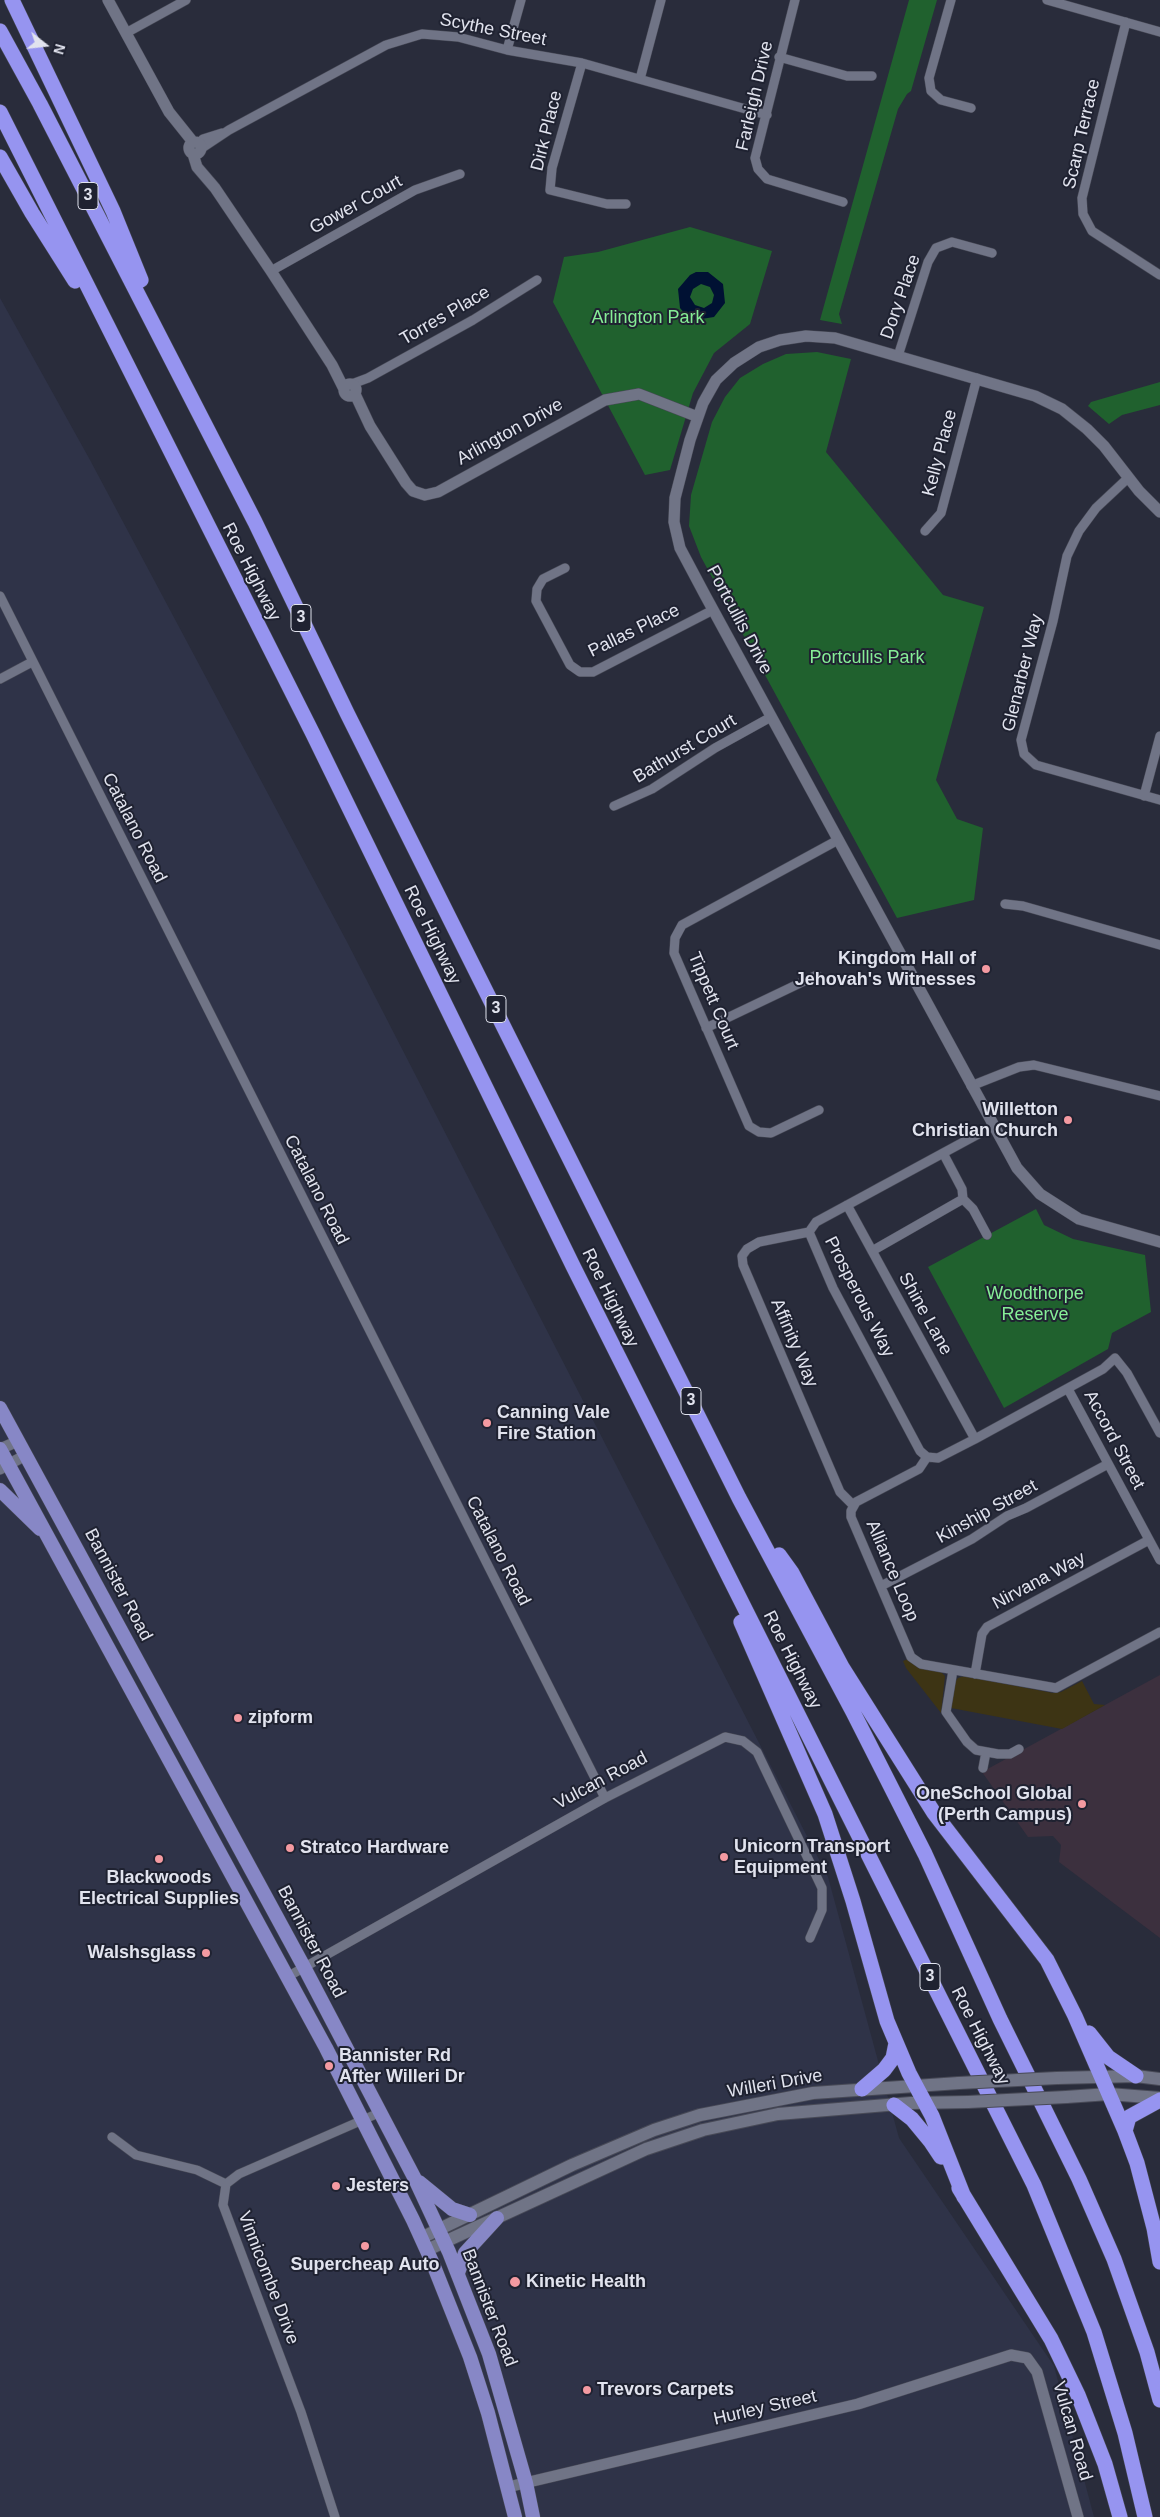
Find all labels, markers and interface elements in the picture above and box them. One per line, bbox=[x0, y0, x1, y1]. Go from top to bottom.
street label: Scythe Street bbox=[438, 9, 548, 51]
north arrow bbox=[20, 20, 70, 70]
street label: Farleigh Drive bbox=[732, 39, 778, 153]
text: N bbox=[50, 42, 69, 56]
street label: Scarp Terrace bbox=[1059, 77, 1105, 191]
street label: Dirk Place bbox=[527, 89, 567, 173]
street label: Gower Court bbox=[306, 171, 406, 239]
road number: 3 bbox=[78, 182, 98, 210]
street label: Dory Place bbox=[876, 252, 926, 342]
street label: Torres Place bbox=[396, 282, 494, 350]
park label: Arlington Park bbox=[591, 307, 705, 329]
street label: Arlington Drive bbox=[453, 394, 567, 470]
street label: Kelly Place bbox=[918, 407, 962, 499]
street label: Roe Highway bbox=[217, 519, 285, 625]
street label: Portcullis Drive bbox=[701, 562, 777, 678]
street label: Pallas Place bbox=[585, 600, 683, 662]
road number: 3 bbox=[291, 604, 311, 632]
street label: Glenarber Way bbox=[998, 612, 1048, 734]
park label: Portcullis Park bbox=[809, 647, 925, 669]
street label: Bathurst Court bbox=[630, 710, 740, 788]
street label: Catalano Road bbox=[97, 770, 171, 886]
street label: Roe Highway bbox=[399, 882, 465, 988]
place label: Kingdom Hall of Jehovah's Witnesses bbox=[795, 948, 976, 991]
street label: Tippett Court bbox=[683, 949, 743, 1053]
marker: Kingdom Hall of Jehovah's Witnesses bbox=[980, 963, 992, 975]
road number: 3 bbox=[486, 996, 506, 1022]
place label: Willetton Christian Church bbox=[912, 1099, 1058, 1142]
marker: Willetton Christian Church bbox=[1062, 1114, 1074, 1126]
street label: Catalano Road bbox=[279, 1132, 353, 1248]
street label: Prosperous Way bbox=[819, 1233, 899, 1361]
street label: Roe Highway bbox=[577, 1245, 643, 1351]
street label: Shine Lane bbox=[893, 1269, 957, 1359]
park label: Woodthorpe Reserve bbox=[986, 1283, 1084, 1326]
street label: Affinity Way bbox=[766, 1296, 822, 1390]
street label: Accord Street bbox=[1079, 1387, 1149, 1493]
road number: 3 bbox=[681, 1388, 701, 1414]
place label: Canning Vale Fire Station bbox=[497, 1402, 610, 1445]
marker: Canning Vale Fire Station bbox=[481, 1417, 493, 1429]
street label: Kinship Street bbox=[933, 1475, 1041, 1549]
street label: Catalano Road bbox=[461, 1493, 535, 1609]
street label: Alliance Loop bbox=[861, 1517, 923, 1625]
street label: Bannister Road bbox=[79, 1525, 157, 1645]
street label: Nirvana Way bbox=[989, 1547, 1089, 1615]
street label: Roe Highway bbox=[758, 1607, 826, 1713]
place label: zipform bbox=[248, 1707, 313, 1729]
marker: zipform bbox=[232, 1712, 244, 1724]
street label: Vulcan Road bbox=[551, 1747, 651, 1815]
place label: OneSchool Global (Perth Campus) bbox=[916, 1783, 1072, 1826]
marker: OneSchool Global (Perth Campus) bbox=[1076, 1798, 1088, 1810]
place label: Unicorn Transport Equipment bbox=[734, 1836, 890, 1878]
place label: Stratco Hardware bbox=[300, 1837, 449, 1859]
marker: Stratco Hardware bbox=[284, 1842, 296, 1854]
marker: Unicorn Transport Equipment bbox=[718, 1851, 730, 1863]
marker: Blackwoods Electrical Supplies bbox=[153, 1853, 165, 1865]
place label: Blackwoods Electrical Supplies bbox=[79, 1867, 239, 1910]
street label: Bannister Road bbox=[272, 1882, 350, 2002]
place label: Walshsglass bbox=[88, 1942, 196, 1964]
marker: Walshsglass bbox=[200, 1947, 212, 1959]
road number: 3 bbox=[920, 1964, 940, 1990]
street label: Roe Highway bbox=[946, 1983, 1014, 2089]
place label: Bannister Rd After Willeri Dr bbox=[339, 2045, 465, 2088]
marker: Bannister Rd After Willeri Dr bbox=[323, 2060, 335, 2072]
street label: Willeri Drive bbox=[726, 2065, 824, 2103]
place label: Jesters bbox=[346, 2175, 409, 2197]
marker: Jesters bbox=[330, 2180, 342, 2192]
street label: Vinnicombe Drive bbox=[233, 2208, 303, 2348]
marker: Supercheap Auto bbox=[359, 2240, 371, 2252]
street label: Bannister Road bbox=[457, 2246, 521, 2370]
place label: Supercheap Auto bbox=[290, 2254, 440, 2276]
place label: Kinetic Health bbox=[526, 2271, 646, 2293]
marker: Kinetic Health bbox=[508, 2275, 522, 2289]
place label: Trevors Carpets bbox=[597, 2379, 734, 2401]
street label: Vulcan Road bbox=[1048, 2379, 1096, 2483]
marker: Trevors Carpets bbox=[581, 2384, 593, 2396]
street label: Hurley Street bbox=[711, 2386, 819, 2430]

